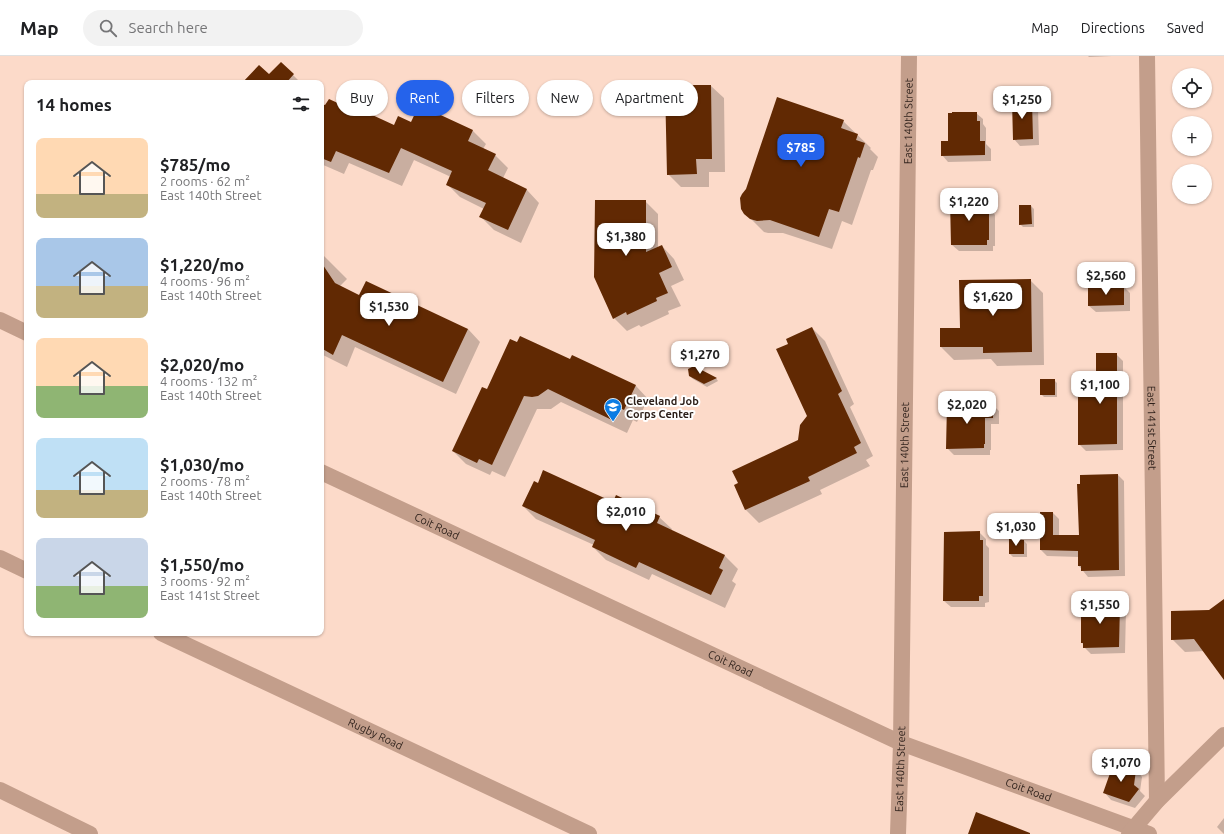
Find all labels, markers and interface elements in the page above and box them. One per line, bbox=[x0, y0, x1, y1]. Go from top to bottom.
search box bbox=[83, 10, 363, 46]
text: Map bbox=[20, 17, 59, 39]
icon: search bbox=[97, 17, 119, 39]
text: Search here bbox=[129, 19, 208, 36]
text: Map bbox=[1031, 20, 1059, 36]
text: Directions bbox=[1081, 20, 1145, 36]
text: Saved bbox=[1167, 20, 1204, 36]
map controls bbox=[1172, 68, 1212, 204]
button: locate bbox=[1172, 68, 1212, 108]
street label: East 140th Street bbox=[902, 77, 915, 164]
chip: Buy bbox=[336, 80, 388, 116]
chip: Rent bbox=[396, 80, 454, 116]
chip: Filters bbox=[462, 80, 529, 116]
chip: New bbox=[537, 80, 593, 116]
chip: Apartment bbox=[601, 80, 698, 116]
pin: $1,250 bbox=[989, 86, 1055, 120]
text: $1,250 bbox=[1002, 92, 1042, 106]
icon: filters bbox=[290, 93, 312, 115]
text: 14 homes bbox=[36, 95, 112, 114]
button: + bbox=[1172, 116, 1212, 156]
pin: $785 bbox=[777, 134, 825, 168]
text: $785 bbox=[786, 140, 816, 154]
icon: home bbox=[68, 154, 116, 202]
text: $785/mo bbox=[160, 155, 230, 174]
button: − bbox=[1172, 164, 1212, 204]
text: 2 rooms · 62 m² bbox=[160, 174, 250, 188]
text: East 140th Street bbox=[160, 188, 262, 202]
pin: $1,220 bbox=[936, 188, 1002, 222]
text: $1,220 bbox=[949, 194, 989, 208]
pin: $1,380 bbox=[593, 223, 659, 257]
text: $1,380 bbox=[606, 229, 646, 243]
icon: home bbox=[68, 254, 116, 302]
text: $1,220/mo bbox=[160, 255, 244, 274]
pin: $2,560 bbox=[1073, 262, 1139, 296]
text: $2,560 bbox=[1086, 268, 1126, 282]
text: 4 rooms · 96 m² bbox=[160, 274, 250, 288]
pin: $1,620 bbox=[960, 283, 1026, 317]
text: East 140th Street bbox=[160, 288, 262, 302]
text: $1,620 bbox=[973, 289, 1013, 303]
pin: $1,530 bbox=[356, 293, 422, 327]
text: $1,530 bbox=[369, 299, 409, 313]
pin: $1,270 bbox=[667, 341, 733, 375]
text: $1,270 bbox=[680, 347, 720, 361]
icon: home bbox=[68, 354, 116, 402]
text: $2,020/mo bbox=[160, 355, 244, 374]
pin: $1,100 bbox=[1067, 371, 1133, 405]
text: 4 rooms · 132 m² bbox=[160, 374, 257, 388]
text: $1,100 bbox=[1080, 377, 1120, 391]
street label: East 141st Street bbox=[1145, 386, 1159, 471]
text: East 140th Street bbox=[160, 388, 262, 402]
pin: $2,020 bbox=[934, 391, 1000, 425]
place label: Cleveland Job Corps Center bbox=[626, 395, 699, 420]
school or university icon: Cleveland Job Corps Center bbox=[603, 397, 623, 422]
text: $2,020 bbox=[947, 397, 987, 411]
street label: East 140th Street bbox=[898, 401, 911, 488]
icon: home bbox=[68, 454, 116, 502]
text: $1,030/mo bbox=[160, 455, 244, 474]
text: 2 rooms · 78 m² bbox=[160, 474, 250, 488]
text: East 140th Street bbox=[160, 488, 262, 502]
pin: $2,010 bbox=[593, 498, 659, 532]
text: $2,010 bbox=[606, 504, 646, 518]
street label: Coit Road bbox=[413, 511, 461, 542]
pin: $1,030 bbox=[983, 513, 1049, 547]
text: $1,030 bbox=[996, 519, 1036, 533]
icon: home bbox=[68, 554, 116, 602]
text: $1,550/mo bbox=[160, 555, 244, 574]
text: 3 rooms · 92 m² bbox=[160, 574, 250, 588]
text: East 141st Street bbox=[160, 588, 260, 602]
pin: $1,550 bbox=[1067, 591, 1133, 625]
text: $1,550 bbox=[1080, 597, 1120, 611]
street label: Coit Road bbox=[706, 648, 755, 679]
street label: Rugby Road bbox=[346, 716, 405, 752]
street label: East 140th Street bbox=[893, 725, 907, 812]
pin: $1,070 bbox=[1088, 749, 1154, 783]
text: $1,070 bbox=[1101, 755, 1141, 769]
street label: Coit Road bbox=[1004, 776, 1053, 804]

